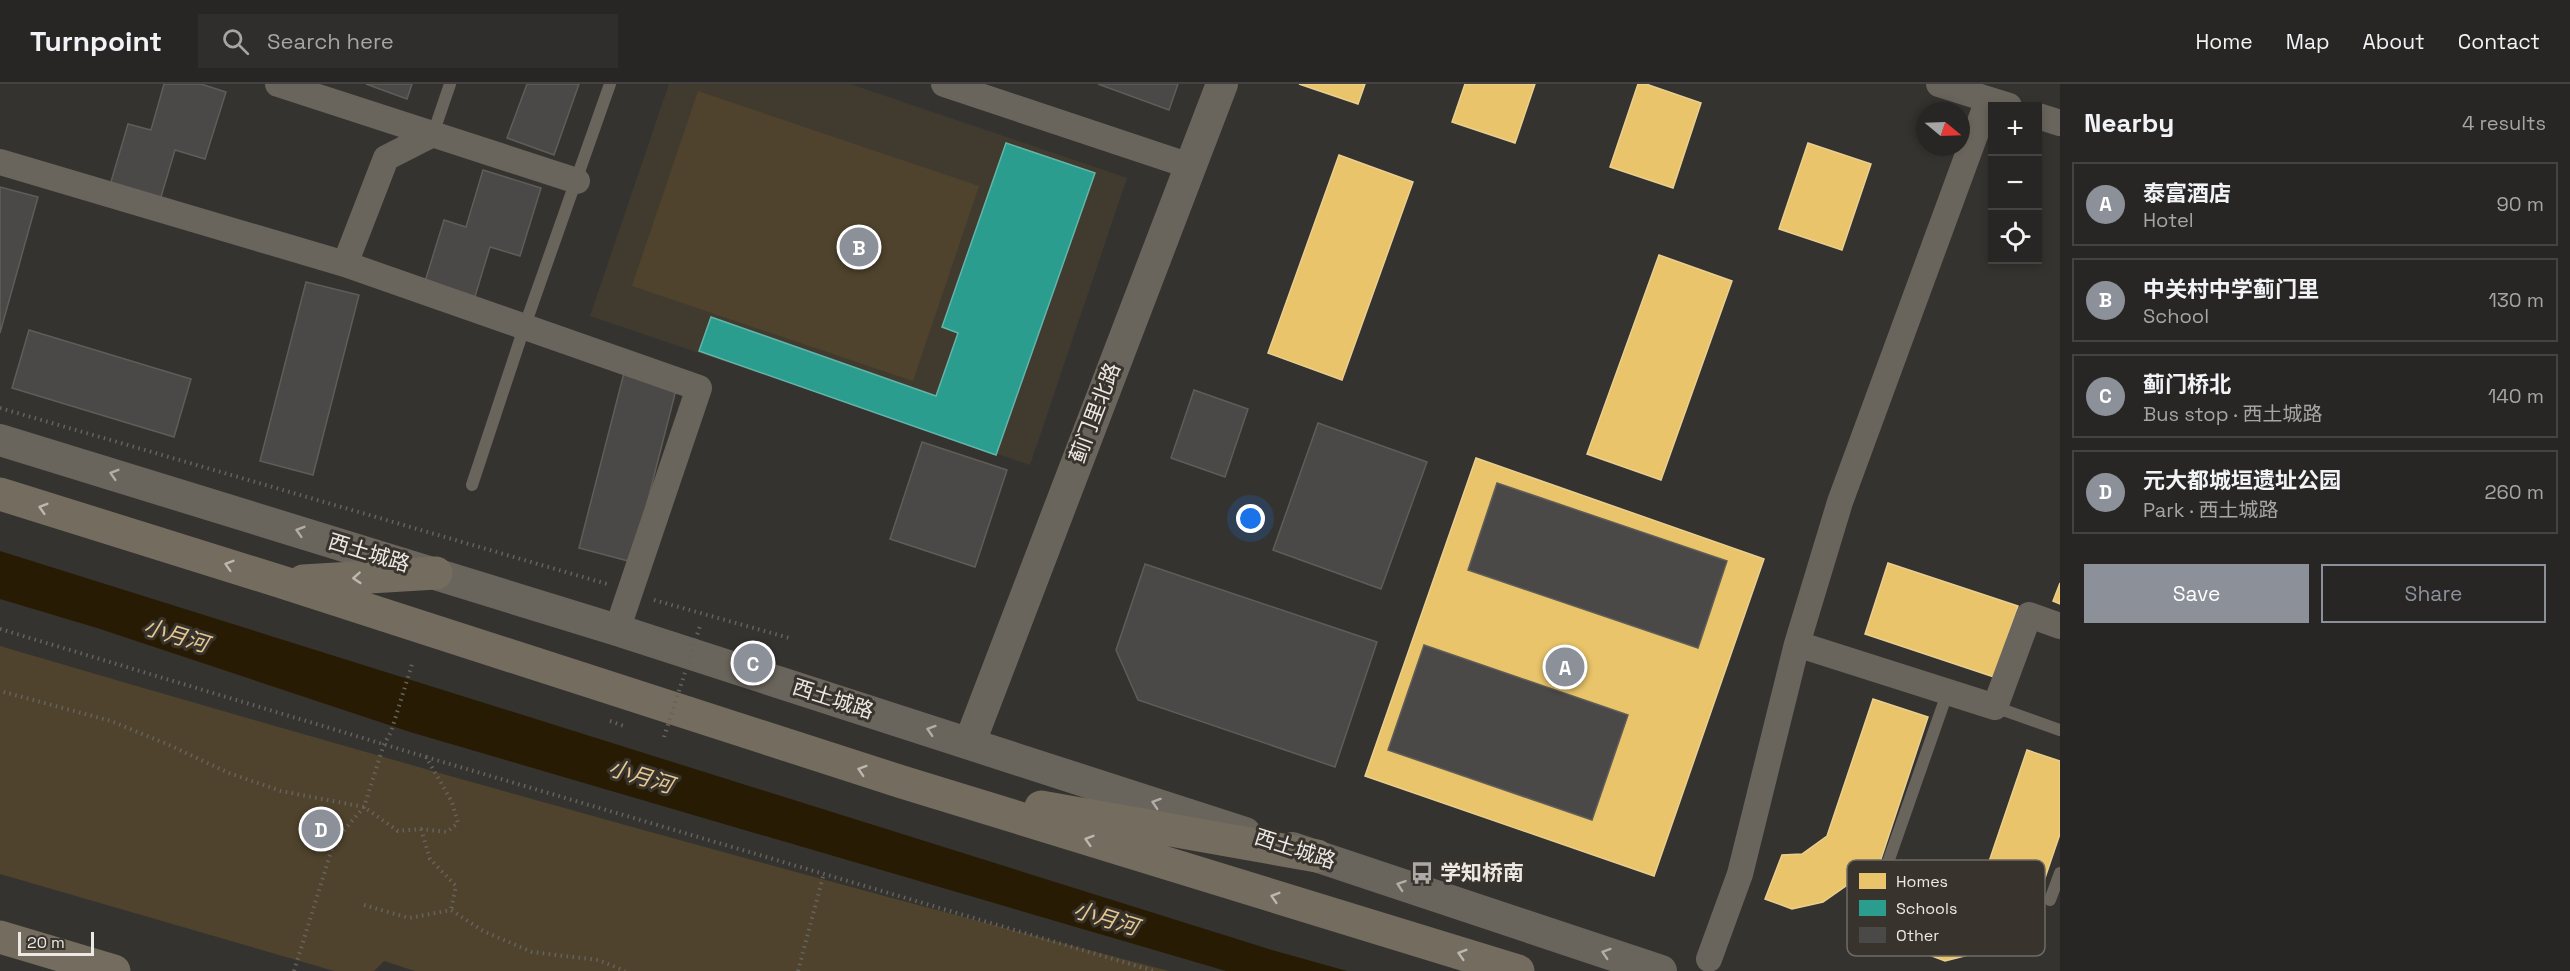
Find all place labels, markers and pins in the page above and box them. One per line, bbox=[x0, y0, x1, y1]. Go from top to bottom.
pin: B bbox=[840, 224, 878, 270]
pin: C bbox=[734, 640, 772, 686]
pin: A bbox=[1546, 644, 1584, 690]
pin: D bbox=[302, 806, 340, 852]
place label: 学知桥南 bbox=[1440, 859, 1524, 886]
bus stop icon: 学知桥南 bbox=[1409, 860, 1435, 886]

